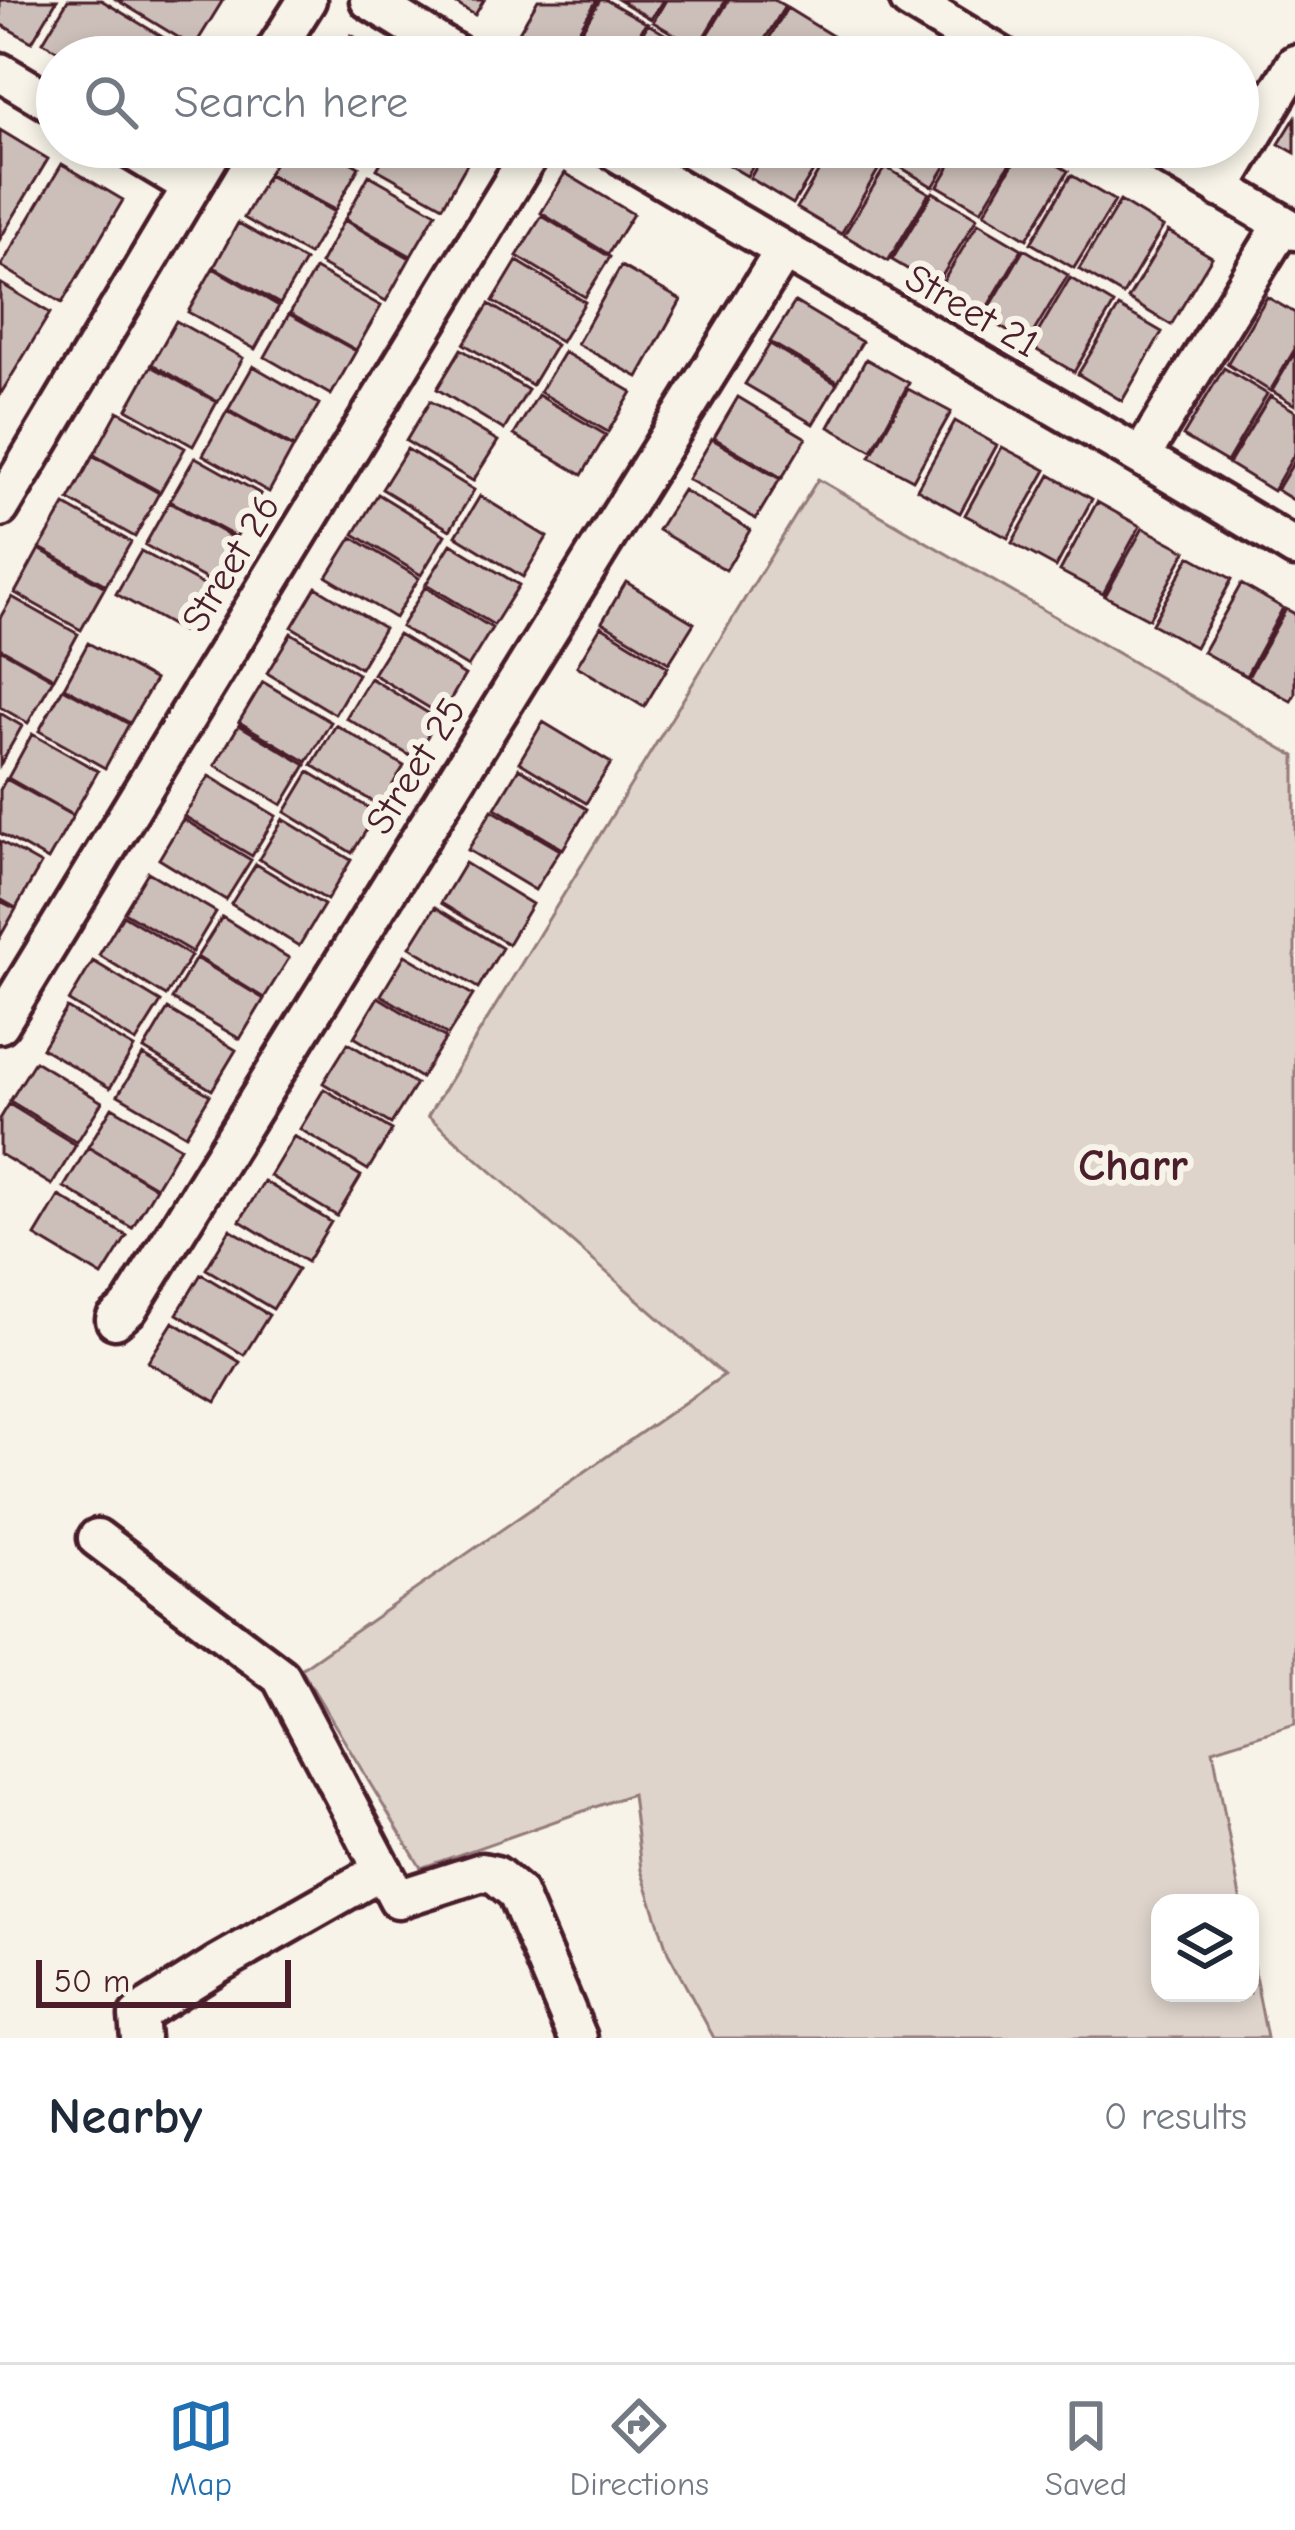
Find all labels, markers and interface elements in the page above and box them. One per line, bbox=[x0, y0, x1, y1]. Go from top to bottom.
search box bbox=[36, 36, 1259, 168]
icon: search bbox=[78, 69, 144, 135]
text: Search here bbox=[174, 76, 408, 128]
street label: Street 21 bbox=[897, 255, 1047, 367]
street label: Street 26 bbox=[173, 486, 289, 640]
street label: Street 25 bbox=[357, 690, 475, 842]
district label: Charr bbox=[1078, 1139, 1188, 1191]
map controls bbox=[1151, 1894, 1259, 2002]
button: layers bbox=[1151, 1894, 1259, 2002]
scale bar bbox=[36, 1954, 291, 2007]
text: 50 m bbox=[54, 1962, 130, 2000]
text: Nearby bbox=[48, 2087, 202, 2146]
text: 0 results bbox=[1104, 2094, 1247, 2139]
tab: Map bbox=[168, 2393, 234, 2503]
tab: Directions bbox=[570, 2393, 709, 2503]
tab: Saved bbox=[1045, 2393, 1127, 2503]

